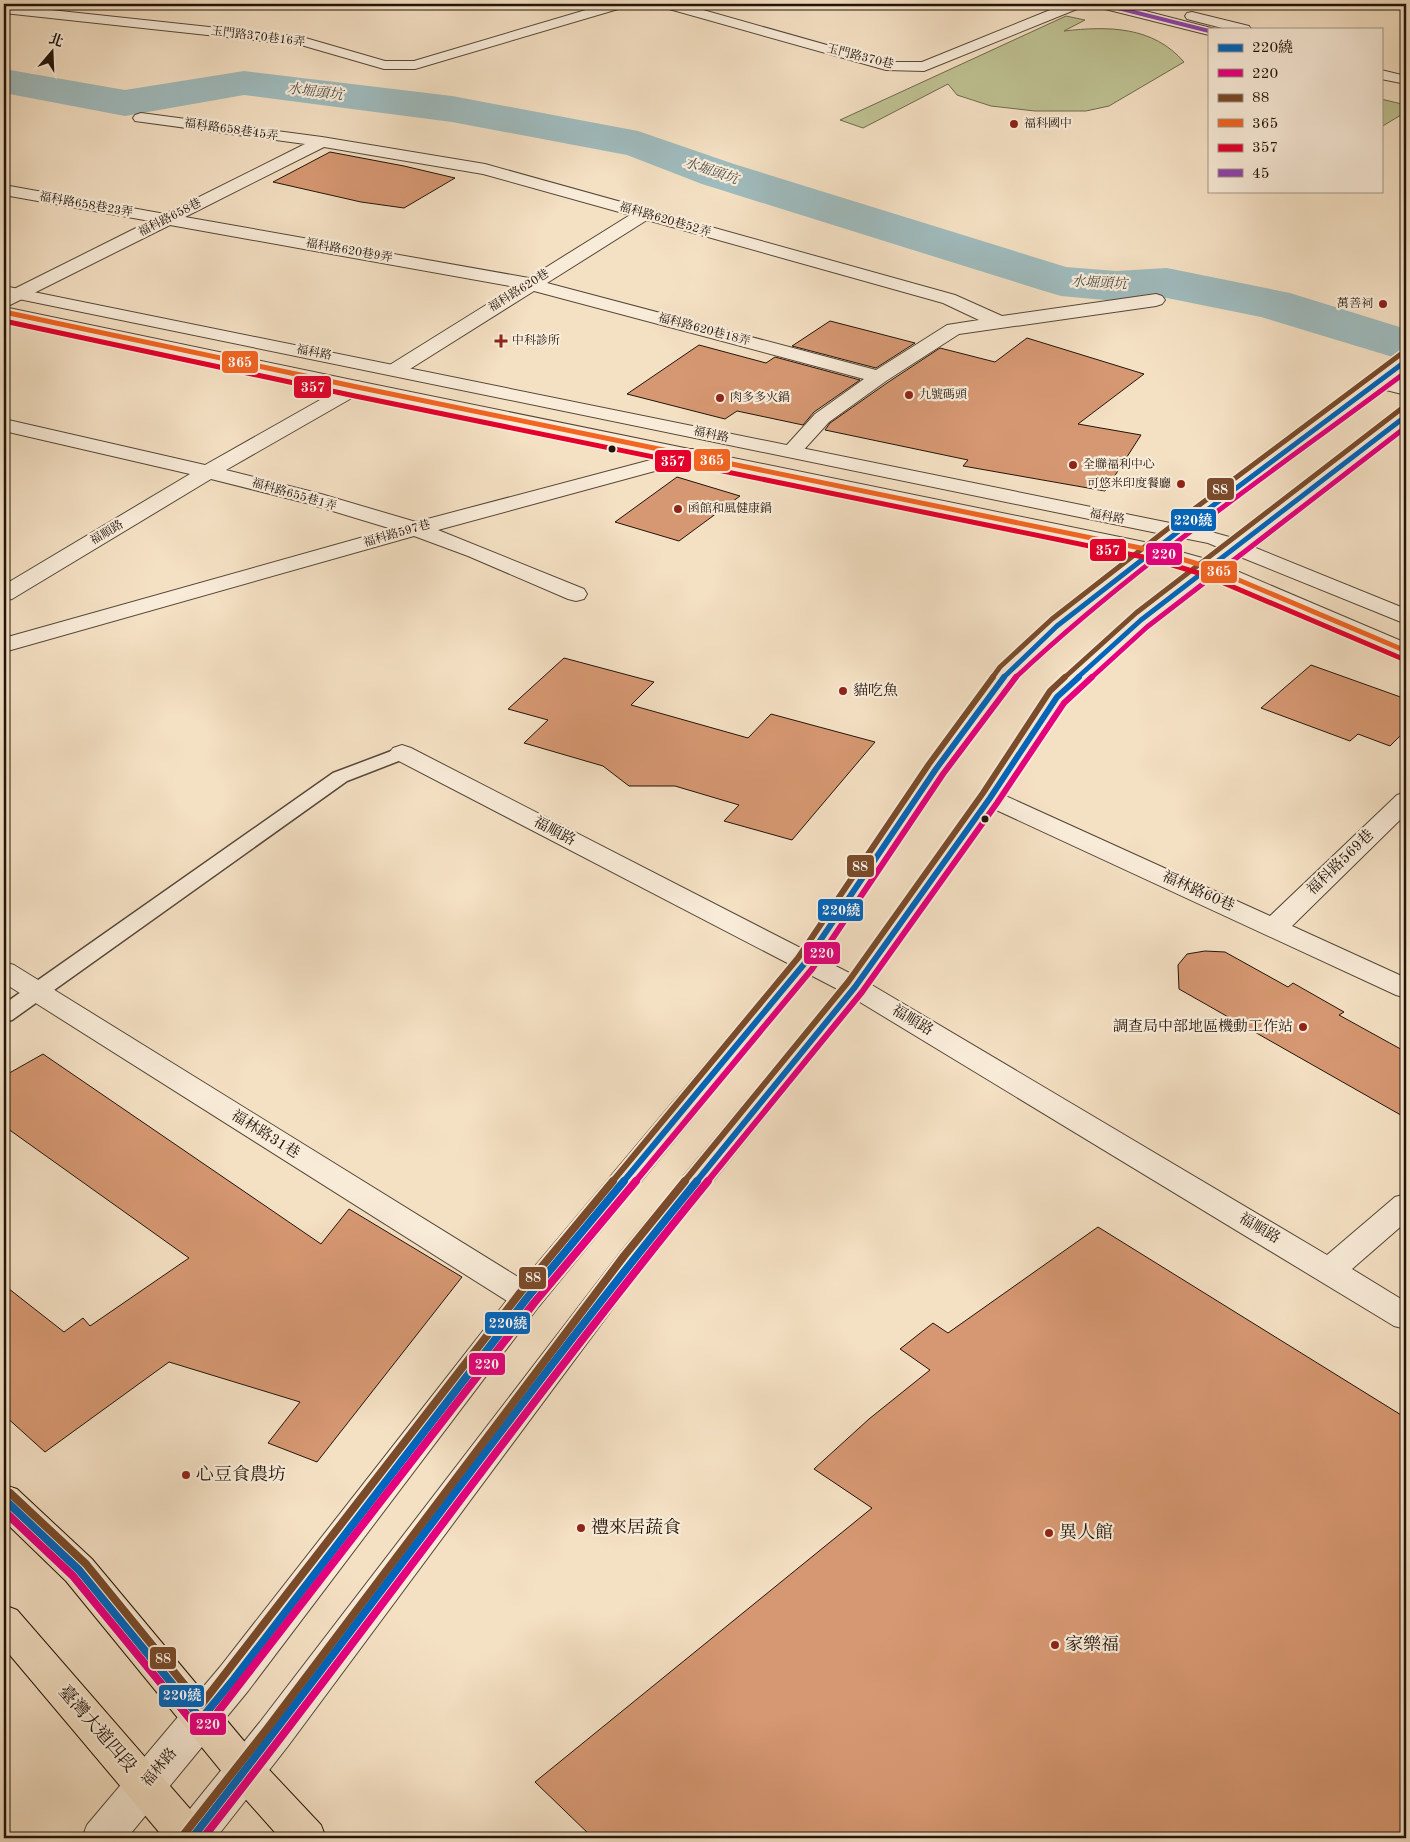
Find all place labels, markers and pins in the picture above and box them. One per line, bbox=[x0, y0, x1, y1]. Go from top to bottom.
place label: 福科國中 bbox=[1024, 116, 1072, 130]
marker: 福科國中 bbox=[1008, 118, 1020, 130]
place label: 萬善祠 bbox=[1337, 296, 1373, 310]
marker: 萬善祠 bbox=[1377, 298, 1389, 310]
place label: 中科診所 bbox=[512, 333, 560, 347]
marker: 中科診所 bbox=[494, 334, 508, 348]
place label: 九號碼頭 bbox=[919, 387, 967, 401]
marker: 九號碼頭 bbox=[903, 389, 915, 401]
place label: 肉多多火鍋 bbox=[730, 390, 790, 404]
marker: 肉多多火鍋 bbox=[714, 392, 726, 404]
unlabelled marker bbox=[607, 444, 617, 454]
place label: 全聯福利中心 bbox=[1083, 457, 1155, 471]
marker: 全聯福利中心 bbox=[1067, 459, 1079, 471]
place label: 可悠米印度餐廳 bbox=[1087, 476, 1171, 490]
marker: 可悠米印度餐廳 bbox=[1175, 478, 1187, 490]
place label: 函館和風健康鍋 bbox=[688, 501, 772, 515]
marker: 函館和風健康鍋 bbox=[672, 503, 684, 515]
place label: 貓吃魚 bbox=[853, 682, 898, 699]
marker: 貓吃魚 bbox=[837, 685, 849, 697]
unlabelled marker bbox=[980, 814, 990, 824]
place label: 調查局中部地區機動工作站 bbox=[1113, 1018, 1293, 1035]
marker: 調查局中部地區機動工作站 bbox=[1297, 1021, 1309, 1033]
place label: 心豆食農坊 bbox=[196, 1464, 286, 1484]
marker: 心豆食農坊 bbox=[180, 1469, 192, 1481]
place label: 禮來居蔬食 bbox=[591, 1517, 681, 1537]
marker: 禮來居蔬食 bbox=[575, 1522, 587, 1534]
place label: 異人館 bbox=[1059, 1522, 1113, 1542]
marker: 異人館 bbox=[1043, 1527, 1055, 1539]
place label: 家樂福 bbox=[1065, 1634, 1119, 1654]
marker: 家樂福 bbox=[1049, 1639, 1061, 1651]

